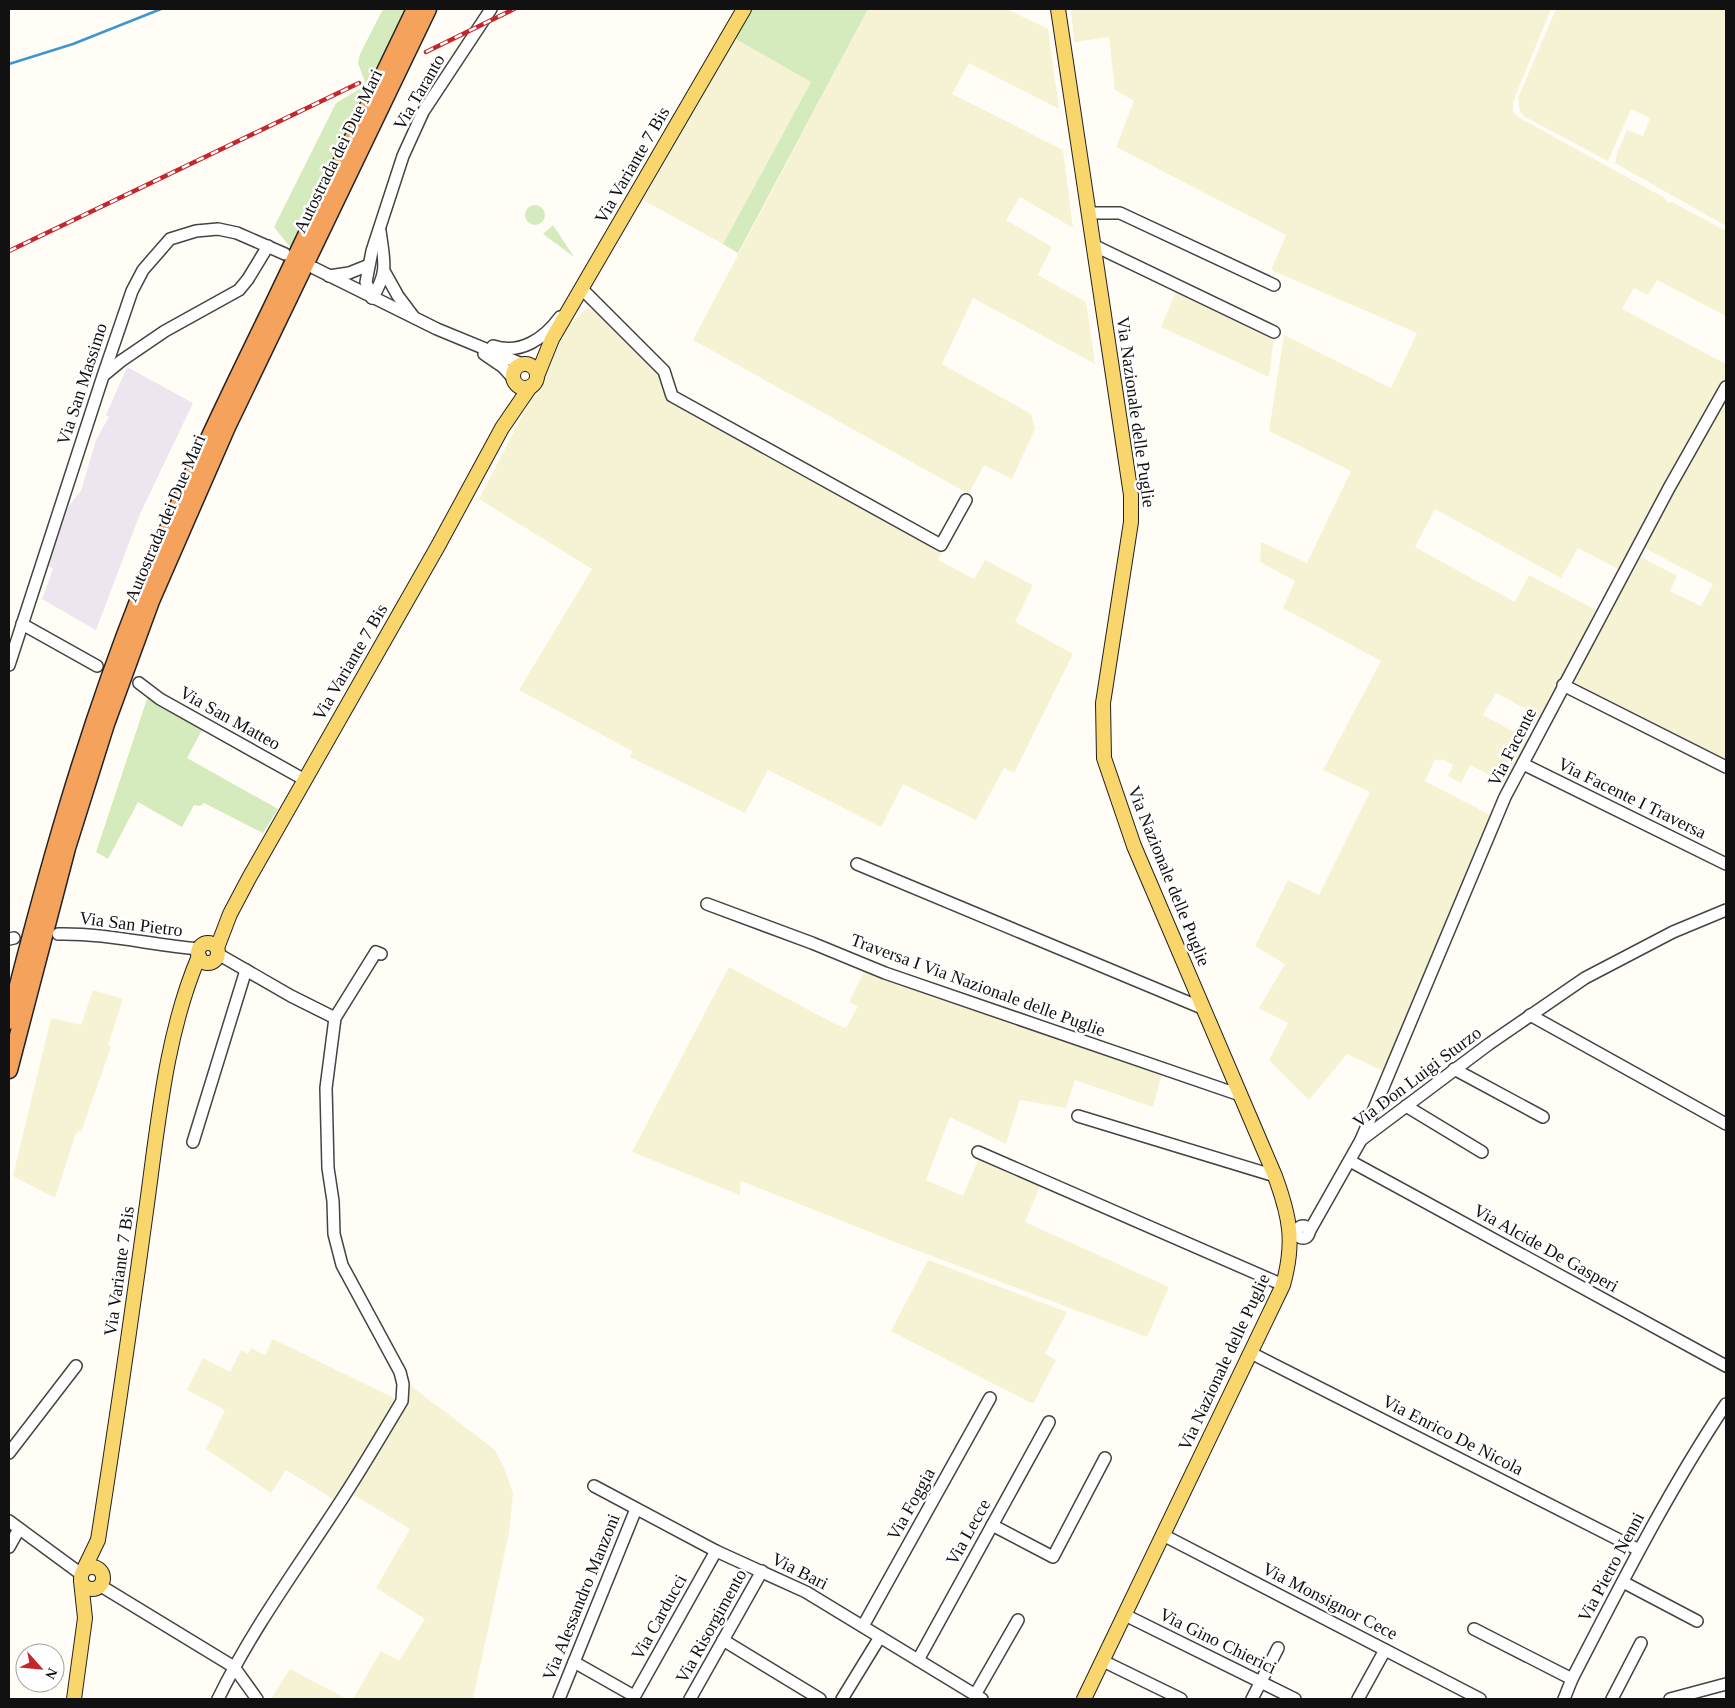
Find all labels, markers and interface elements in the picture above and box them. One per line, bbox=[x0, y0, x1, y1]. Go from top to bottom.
street label: Via Taranto bbox=[389, 51, 449, 133]
street label: Autostrada dei Due Mari bbox=[290, 66, 386, 236]
street label: Via Variante 7 Bis bbox=[591, 103, 673, 227]
street label: Via Nazionale delle Puglie bbox=[1113, 315, 1159, 509]
street label: Via San Massimo bbox=[53, 321, 111, 447]
street label: Autostrada dei Due Mari bbox=[121, 431, 209, 605]
street label: Via Variante 7 Bis bbox=[309, 600, 391, 724]
street label: Via San Matteo bbox=[176, 682, 284, 754]
street label: Via Facente bbox=[1484, 704, 1540, 790]
street label: Via Facente I Traversa bbox=[1555, 753, 1709, 843]
street label: Via Nazionale delle Puglie bbox=[1124, 783, 1214, 969]
street label: Via San Pietro bbox=[78, 908, 184, 940]
street label: Traversa I Via Nazionale delle Puglie bbox=[848, 930, 1108, 1040]
street label: Via Don Luigi Sturzo bbox=[1349, 1022, 1485, 1132]
street label: Via Alcide De Gasperi bbox=[1470, 1200, 1622, 1296]
street label: Via Variante 7 Bis bbox=[100, 1205, 138, 1337]
street label: Via Nazionale delle Puglie bbox=[1174, 1271, 1274, 1453]
street label: Via Enrico De Nicola bbox=[1379, 1391, 1527, 1479]
street label: Via Foggia bbox=[883, 1464, 939, 1544]
street label: Via Lecce bbox=[942, 1496, 994, 1568]
street label: Via Pietro Nenni bbox=[1574, 1509, 1648, 1625]
street label: Via Alessandro Manzoni bbox=[538, 1511, 624, 1683]
street label: Via Bari bbox=[769, 1548, 831, 1594]
street label: Via Monsignor Cece bbox=[1259, 1558, 1401, 1644]
street label: Via Risorgimento bbox=[671, 1566, 751, 1686]
street label: Via Carducci bbox=[627, 1571, 691, 1663]
street label: Via Gino Chierici bbox=[1156, 1604, 1280, 1678]
north arrow bbox=[15, 1643, 65, 1693]
text: N bbox=[42, 1666, 60, 1682]

